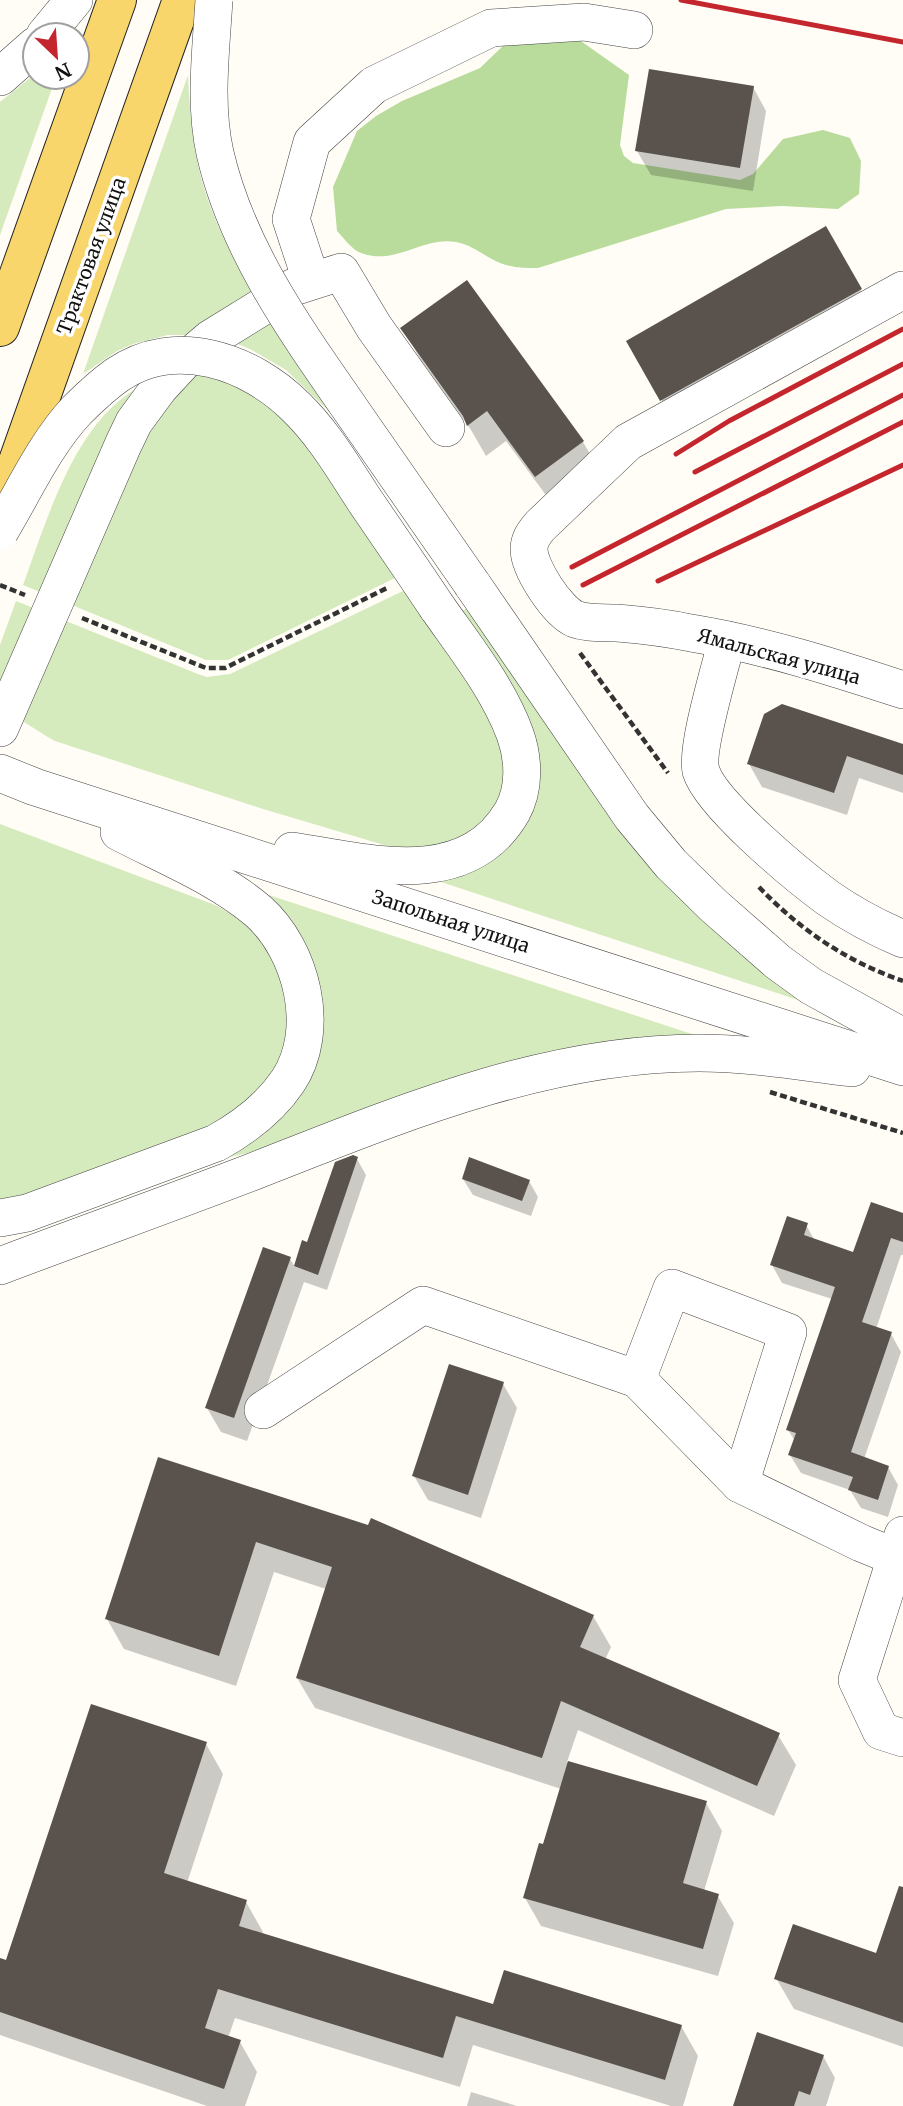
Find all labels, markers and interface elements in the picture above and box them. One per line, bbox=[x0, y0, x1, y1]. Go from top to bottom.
north arrow bbox=[21, 21, 91, 91]
text: N bbox=[51, 57, 75, 85]
street label: Трактовая улица bbox=[51, 174, 131, 338]
street label: Ямальская улица bbox=[695, 623, 863, 689]
street label: Запольная улица bbox=[369, 884, 533, 958]

